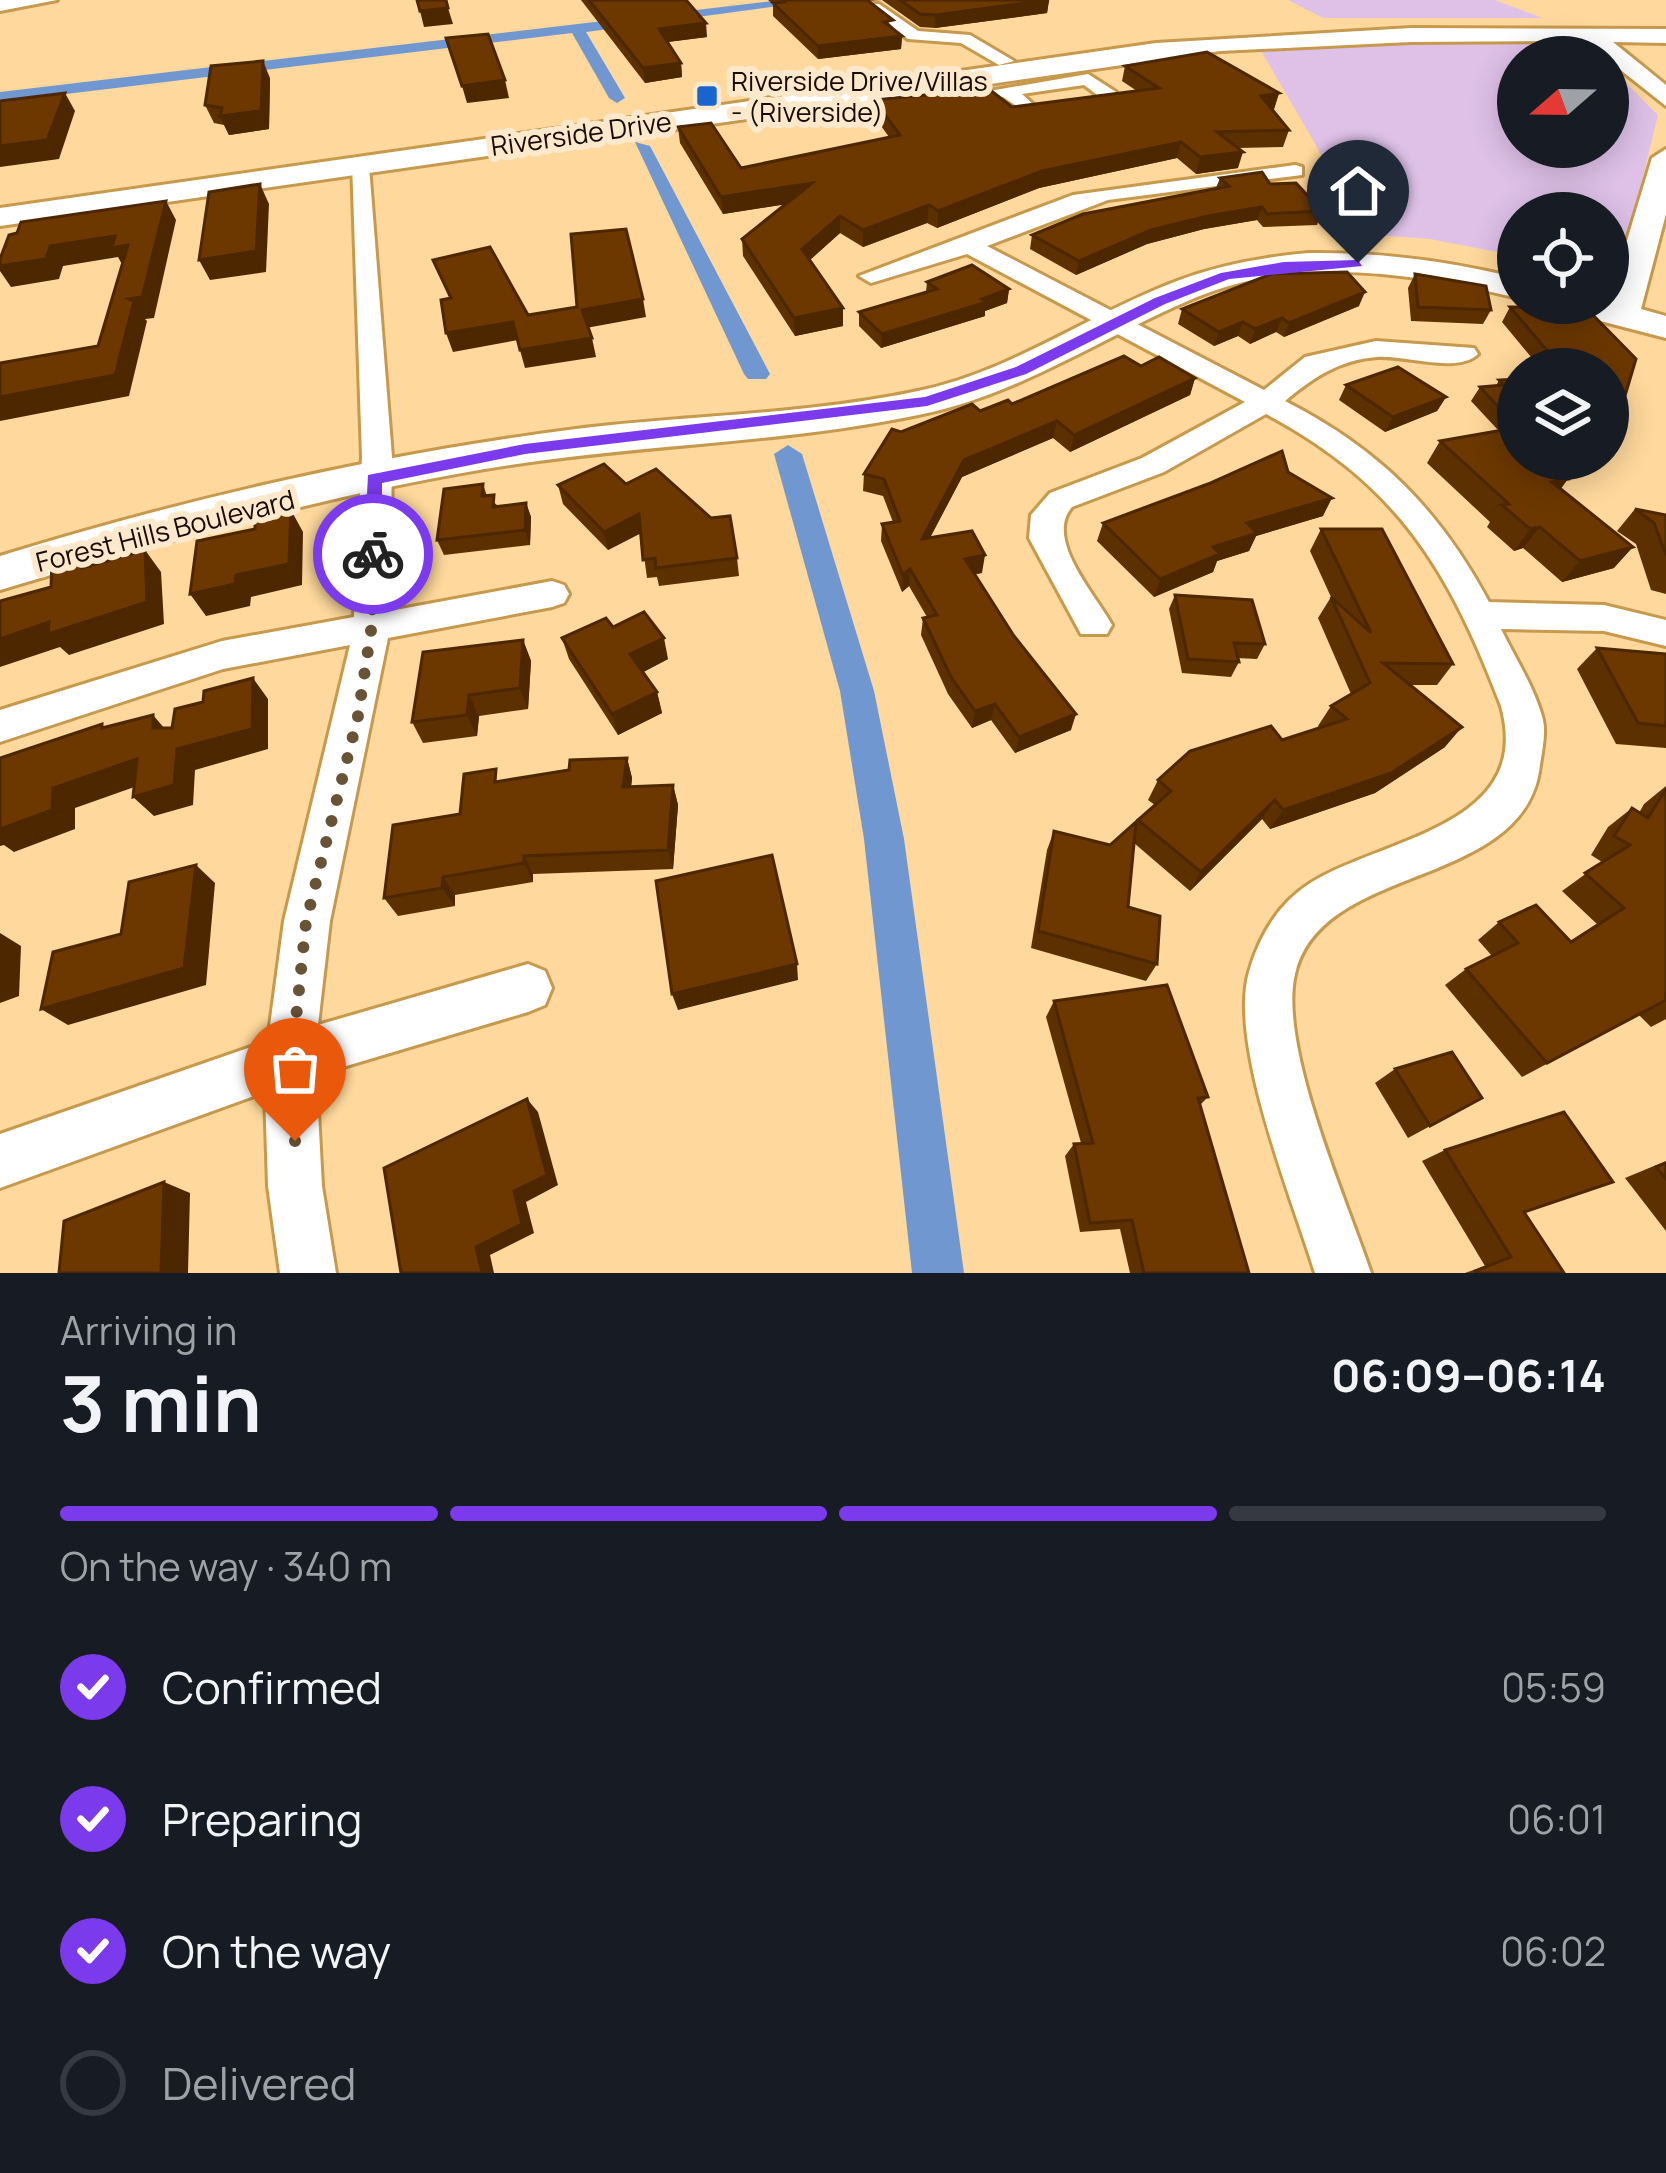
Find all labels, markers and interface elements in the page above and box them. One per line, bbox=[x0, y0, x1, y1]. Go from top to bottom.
north arrow bbox=[1497, 36, 1629, 168]
map controls bbox=[1497, 36, 1629, 480]
place label: Riverside Drive/Villas - (Riverside) bbox=[731, 62, 988, 130]
marker: Riverside Drive/Villas - (Riverside) bbox=[694, 83, 720, 109]
street label: Riverside Drive bbox=[488, 102, 674, 164]
pin bbox=[1307, 140, 1409, 263]
icon: home bbox=[1325, 158, 1391, 224]
button: locate bbox=[1497, 192, 1629, 324]
button: layers bbox=[1497, 348, 1629, 480]
street label: Forest Hills Boulevard bbox=[32, 480, 298, 580]
courier bbox=[313, 494, 433, 614]
icon: bike bbox=[340, 521, 406, 587]
pin bbox=[244, 1018, 346, 1141]
icon: bag bbox=[262, 1036, 328, 1102]
text: Arriving in bbox=[60, 1303, 237, 1357]
text: 06:09–06:14 bbox=[1331, 1344, 1606, 1406]
text: 3 min bbox=[60, 1349, 262, 1455]
text: On the way · 340 m bbox=[60, 1539, 392, 1593]
icon: check bbox=[60, 1654, 126, 1720]
text: Confirmed bbox=[162, 1656, 382, 1718]
text: 05:59 bbox=[1501, 1660, 1606, 1714]
icon: check bbox=[60, 1786, 126, 1852]
text: Preparing bbox=[162, 1788, 362, 1850]
text: 06:01 bbox=[1507, 1792, 1606, 1846]
icon: check bbox=[60, 1918, 126, 1984]
text: On the way bbox=[162, 1920, 391, 1982]
text: 06:02 bbox=[1500, 1924, 1606, 1978]
text: Delivered bbox=[162, 2052, 357, 2114]

